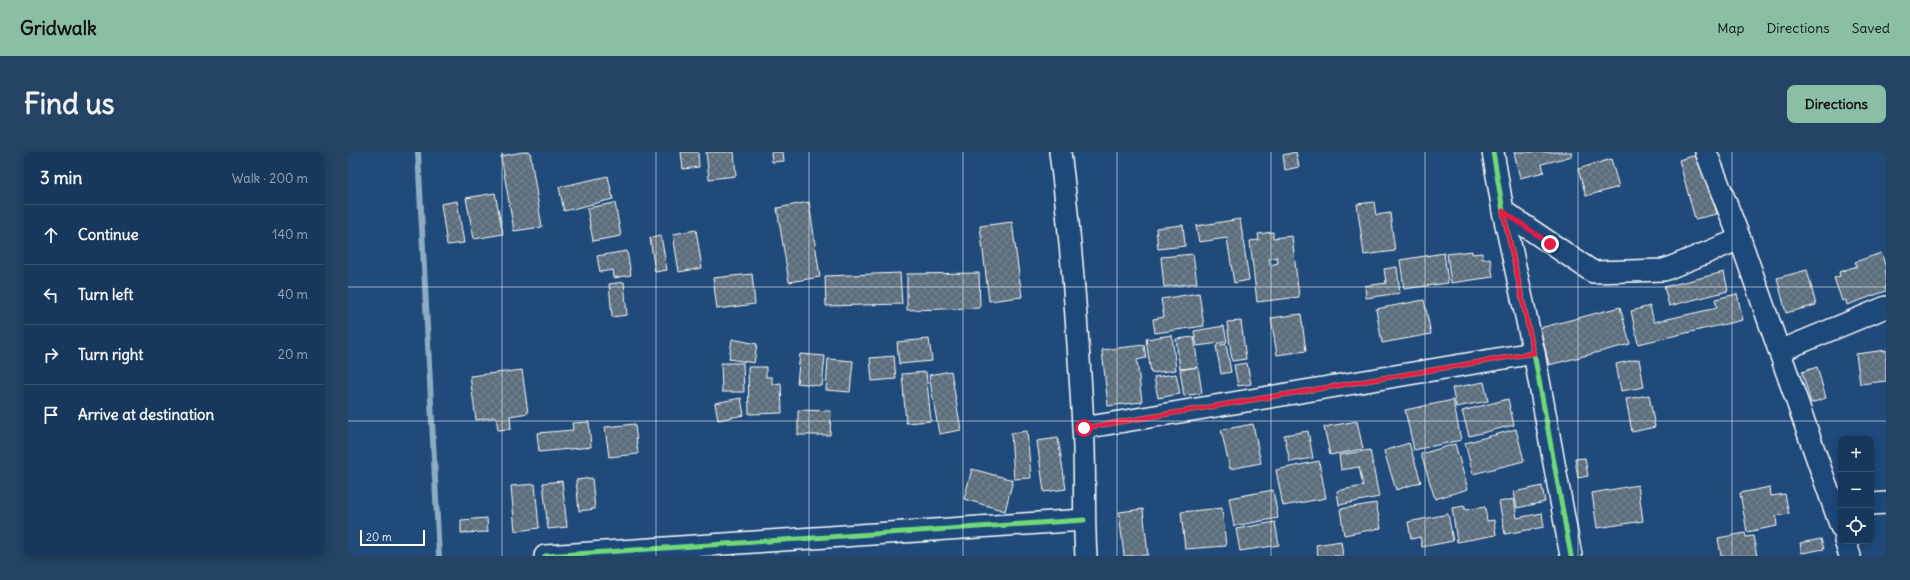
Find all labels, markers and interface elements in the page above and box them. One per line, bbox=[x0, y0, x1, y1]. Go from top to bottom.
text: Gridwalk bbox=[20, 16, 97, 40]
text: Map bbox=[1717, 19, 1744, 37]
text: Directions bbox=[1766, 19, 1830, 37]
text: Saved bbox=[1852, 19, 1890, 37]
button: Directions bbox=[1787, 85, 1886, 123]
text: Find us bbox=[24, 86, 115, 122]
text: 3 min bbox=[40, 167, 82, 189]
text: Walk · 200 m bbox=[232, 170, 308, 187]
icon: ahead bbox=[40, 224, 62, 246]
text: Continue bbox=[78, 225, 139, 244]
text: 140 m bbox=[272, 226, 308, 243]
route end bbox=[1541, 235, 1559, 253]
icon: left bbox=[40, 284, 62, 306]
text: Turn left bbox=[78, 285, 133, 304]
text: 40 m bbox=[277, 286, 308, 303]
icon: right bbox=[40, 344, 62, 366]
text: Turn right bbox=[78, 345, 143, 364]
text: 20 m bbox=[278, 346, 308, 363]
icon: arrive bbox=[40, 404, 62, 426]
text: Arrive at destination bbox=[78, 405, 214, 424]
route start bbox=[1075, 419, 1093, 437]
map controls bbox=[1838, 436, 1874, 544]
button: + bbox=[1838, 436, 1874, 472]
button: − bbox=[1838, 472, 1874, 508]
button: locate bbox=[1838, 508, 1874, 544]
scale bar bbox=[360, 528, 425, 547]
text: 20 m bbox=[366, 530, 392, 544]

